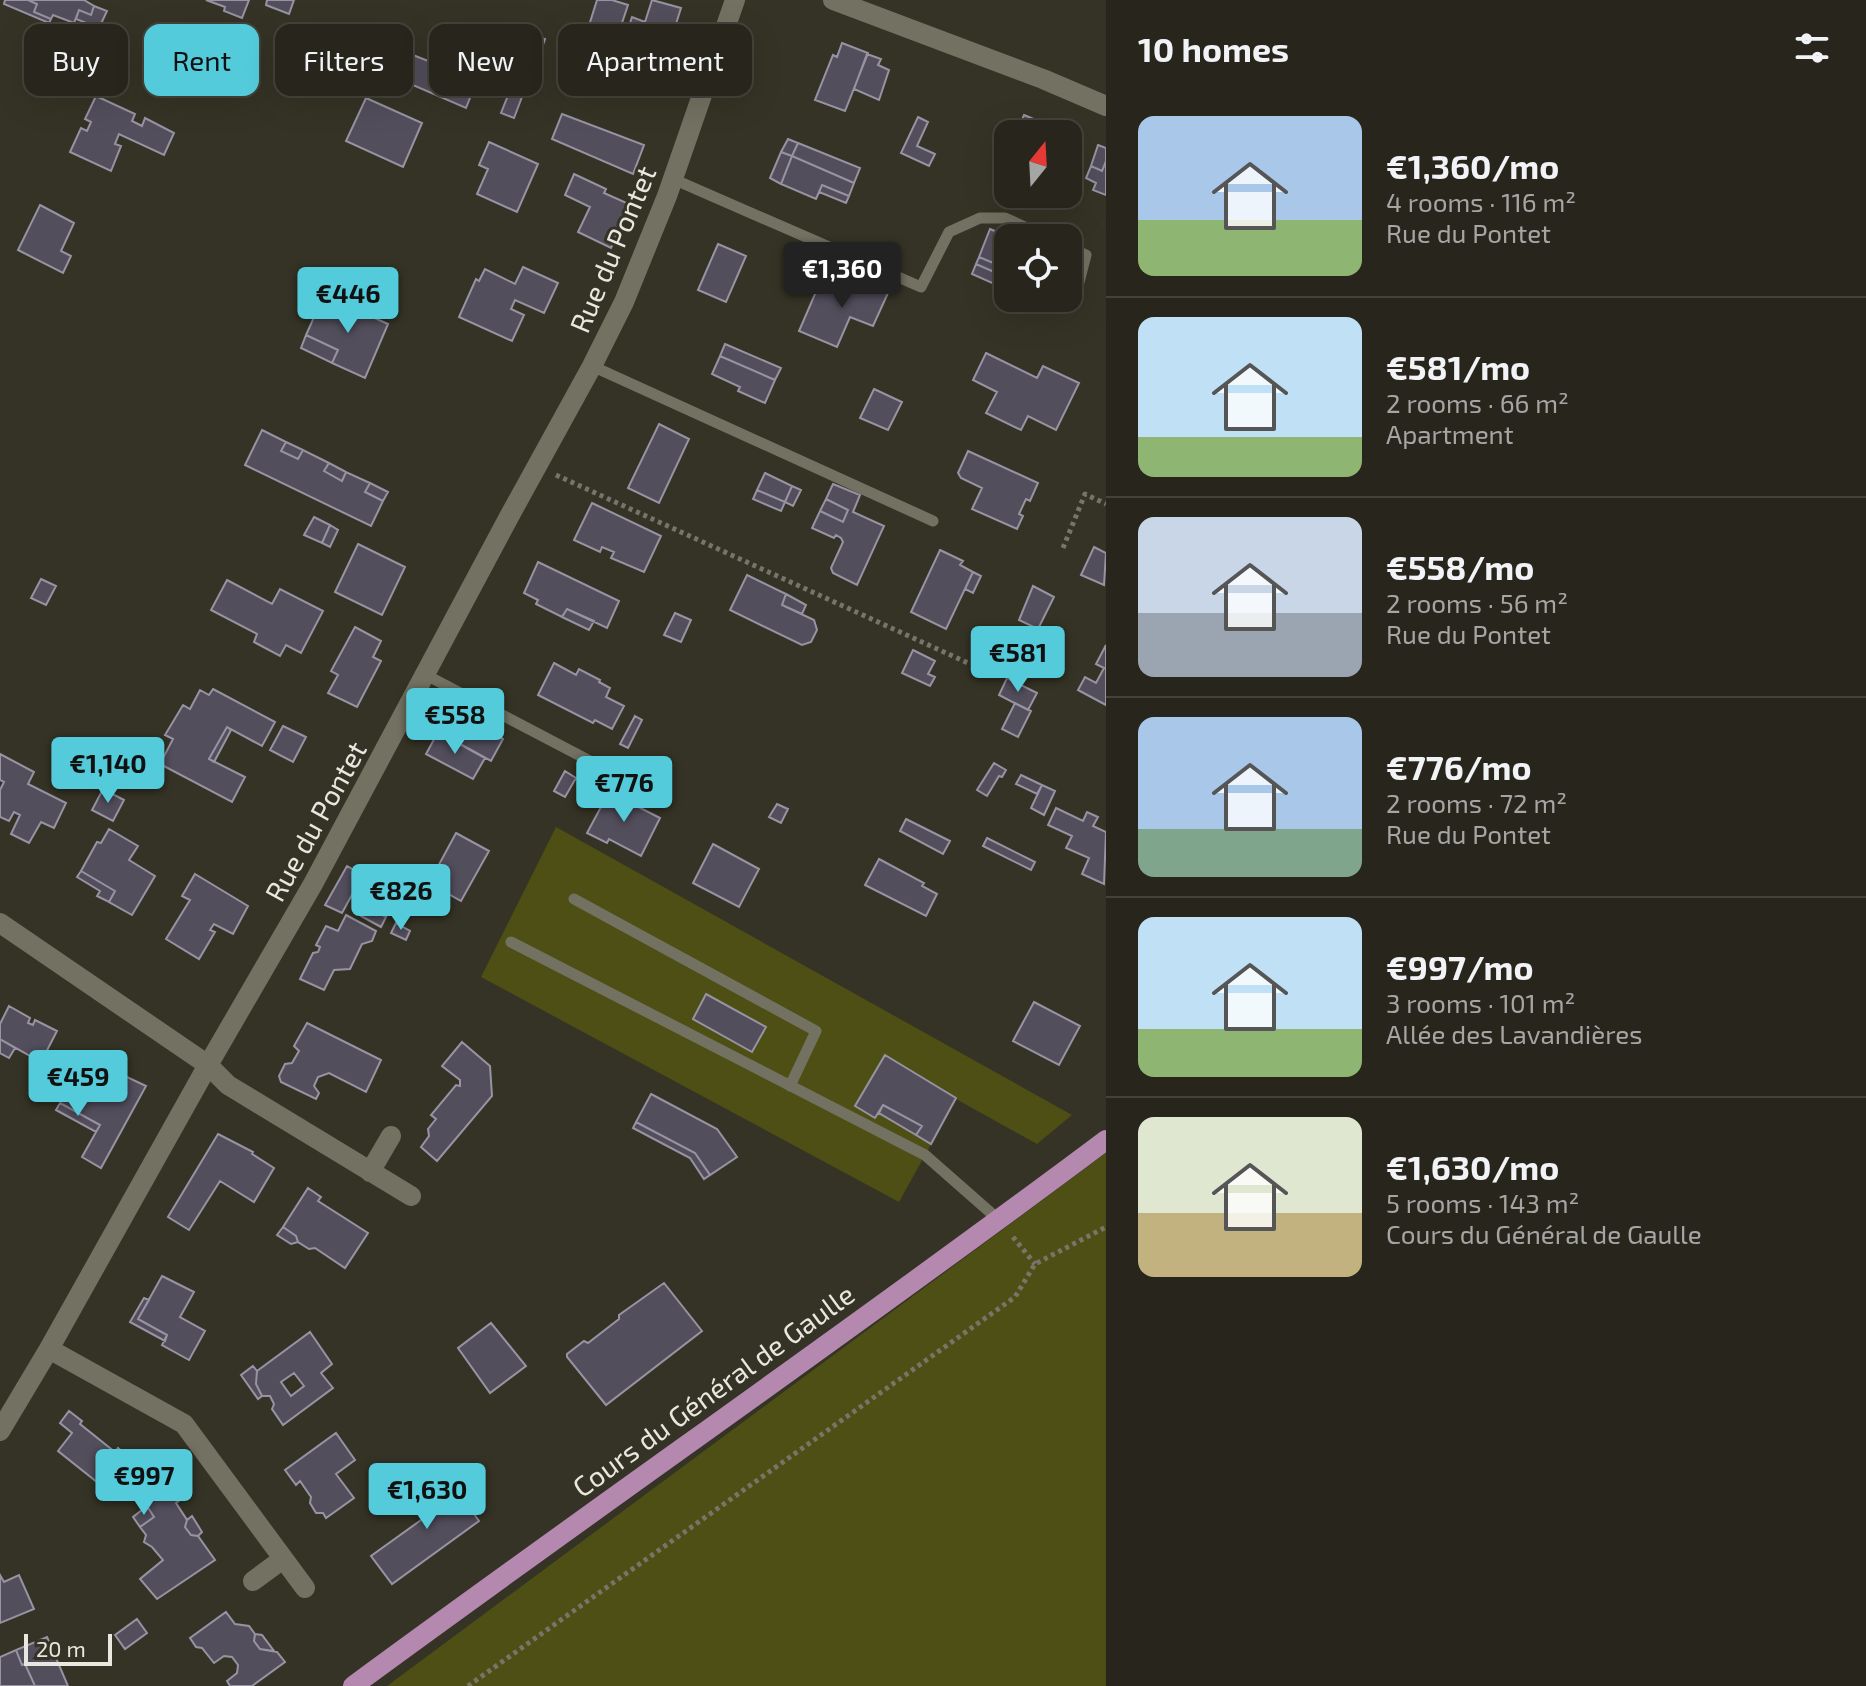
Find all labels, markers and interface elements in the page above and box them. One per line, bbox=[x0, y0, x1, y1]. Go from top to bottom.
chip: Buy bbox=[24, 24, 128, 96]
chip: Rent bbox=[144, 24, 259, 96]
chip: Filters bbox=[275, 24, 413, 96]
chip: New bbox=[429, 24, 542, 96]
chip: Apartment bbox=[558, 24, 752, 96]
icon: filters bbox=[1790, 26, 1834, 70]
text: 10 homes bbox=[1138, 28, 1289, 69]
north arrow bbox=[994, 120, 1082, 208]
map controls bbox=[994, 120, 1082, 312]
text: €1,360/mo bbox=[1386, 145, 1559, 186]
icon: home bbox=[1202, 148, 1298, 244]
street label: Rue du Pontet bbox=[562, 161, 662, 337]
text: 4 rooms · 116 m² bbox=[1386, 186, 1576, 217]
text: Rue du Pontet bbox=[1386, 217, 1551, 248]
button: locate bbox=[994, 224, 1082, 312]
pin: €1,360 bbox=[777, 242, 907, 310]
text: €1,360 bbox=[802, 252, 882, 283]
pin: €446 bbox=[301, 267, 395, 335]
text: €446 bbox=[315, 277, 381, 308]
text: €581/mo bbox=[1386, 346, 1530, 387]
icon: home bbox=[1202, 349, 1298, 445]
text: 2 rooms · 66 m² bbox=[1386, 387, 1569, 418]
text: Apartment bbox=[1386, 418, 1514, 449]
text: €558/mo bbox=[1386, 546, 1534, 587]
icon: home bbox=[1202, 549, 1298, 645]
text: 2 rooms · 56 m² bbox=[1386, 587, 1568, 618]
text: Rue du Pontet bbox=[1386, 618, 1551, 649]
pin: €581 bbox=[971, 626, 1065, 694]
text: €581 bbox=[989, 636, 1047, 667]
pin: €558 bbox=[408, 688, 502, 756]
text: €558 bbox=[424, 698, 486, 729]
street label: Rue du Pontet bbox=[257, 735, 373, 907]
pin: €1,140 bbox=[43, 737, 173, 805]
text: €776/mo bbox=[1386, 746, 1532, 787]
text: €1,140 bbox=[69, 747, 147, 778]
icon: home bbox=[1202, 749, 1298, 845]
pin: €776 bbox=[577, 756, 671, 824]
text: €776 bbox=[594, 766, 654, 797]
text: 2 rooms · 72 m² bbox=[1386, 787, 1567, 818]
text: Rue du Pontet bbox=[1386, 818, 1551, 849]
pin: €826 bbox=[354, 864, 448, 932]
text: €826 bbox=[369, 874, 433, 905]
text: €997/mo bbox=[1386, 946, 1534, 987]
icon: home bbox=[1202, 949, 1298, 1045]
text: 3 rooms · 101 m² bbox=[1386, 987, 1575, 1018]
text: Allée des Lavandières bbox=[1386, 1018, 1642, 1049]
pin: €459 bbox=[31, 1050, 125, 1118]
text: €459 bbox=[47, 1060, 109, 1091]
text: €1,630/mo bbox=[1386, 1146, 1559, 1187]
icon: home bbox=[1202, 1149, 1298, 1245]
text: 5 rooms · 143 m² bbox=[1386, 1187, 1579, 1218]
text: Cours du Général de Gaulle bbox=[1386, 1218, 1702, 1249]
street label: Cours du Général de Gaulle bbox=[565, 1276, 861, 1504]
pin: €997 bbox=[97, 1449, 191, 1517]
text: €997 bbox=[113, 1459, 175, 1490]
pin: €1,630 bbox=[362, 1463, 492, 1531]
text: €1,630 bbox=[387, 1473, 467, 1504]
scale bar bbox=[24, 1630, 112, 1666]
text: 20 m bbox=[36, 1635, 86, 1661]

